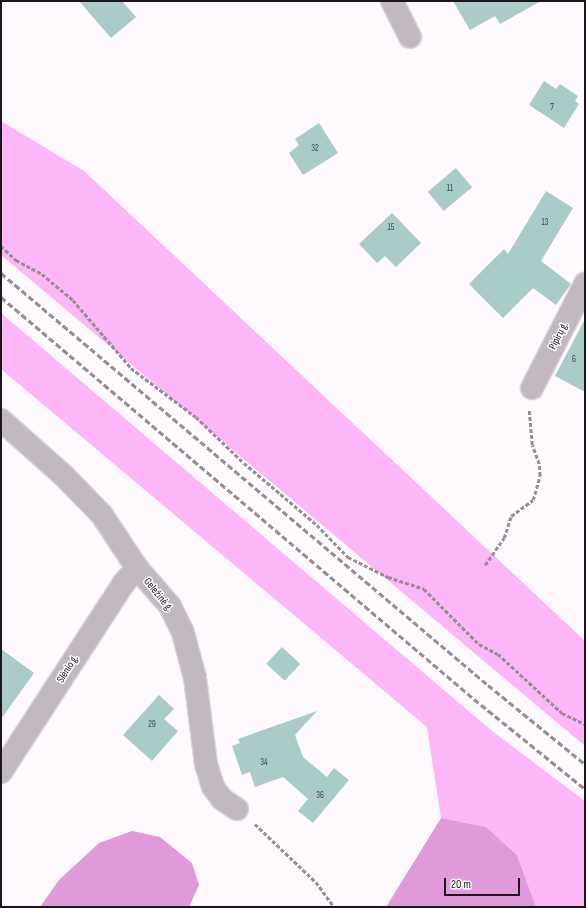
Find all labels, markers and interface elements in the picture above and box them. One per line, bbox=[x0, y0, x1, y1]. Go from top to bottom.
house number: 7 bbox=[550, 103, 554, 113]
house number: 32 bbox=[311, 144, 319, 154]
house number: 11 bbox=[447, 184, 453, 194]
house number: 13 bbox=[542, 218, 548, 228]
house number: 15 bbox=[388, 223, 394, 233]
street label: Pipirų g. bbox=[546, 320, 572, 352]
house number: 6 bbox=[572, 355, 576, 365]
street label: Geležinė g. bbox=[140, 575, 176, 615]
street label: Slėnio g. bbox=[54, 652, 82, 686]
house number: 29 bbox=[148, 720, 156, 730]
house number: 34 bbox=[260, 758, 268, 768]
house number: 36 bbox=[316, 791, 324, 801]
scale bar bbox=[446, 870, 522, 896]
text: 20 m bbox=[451, 877, 471, 892]

